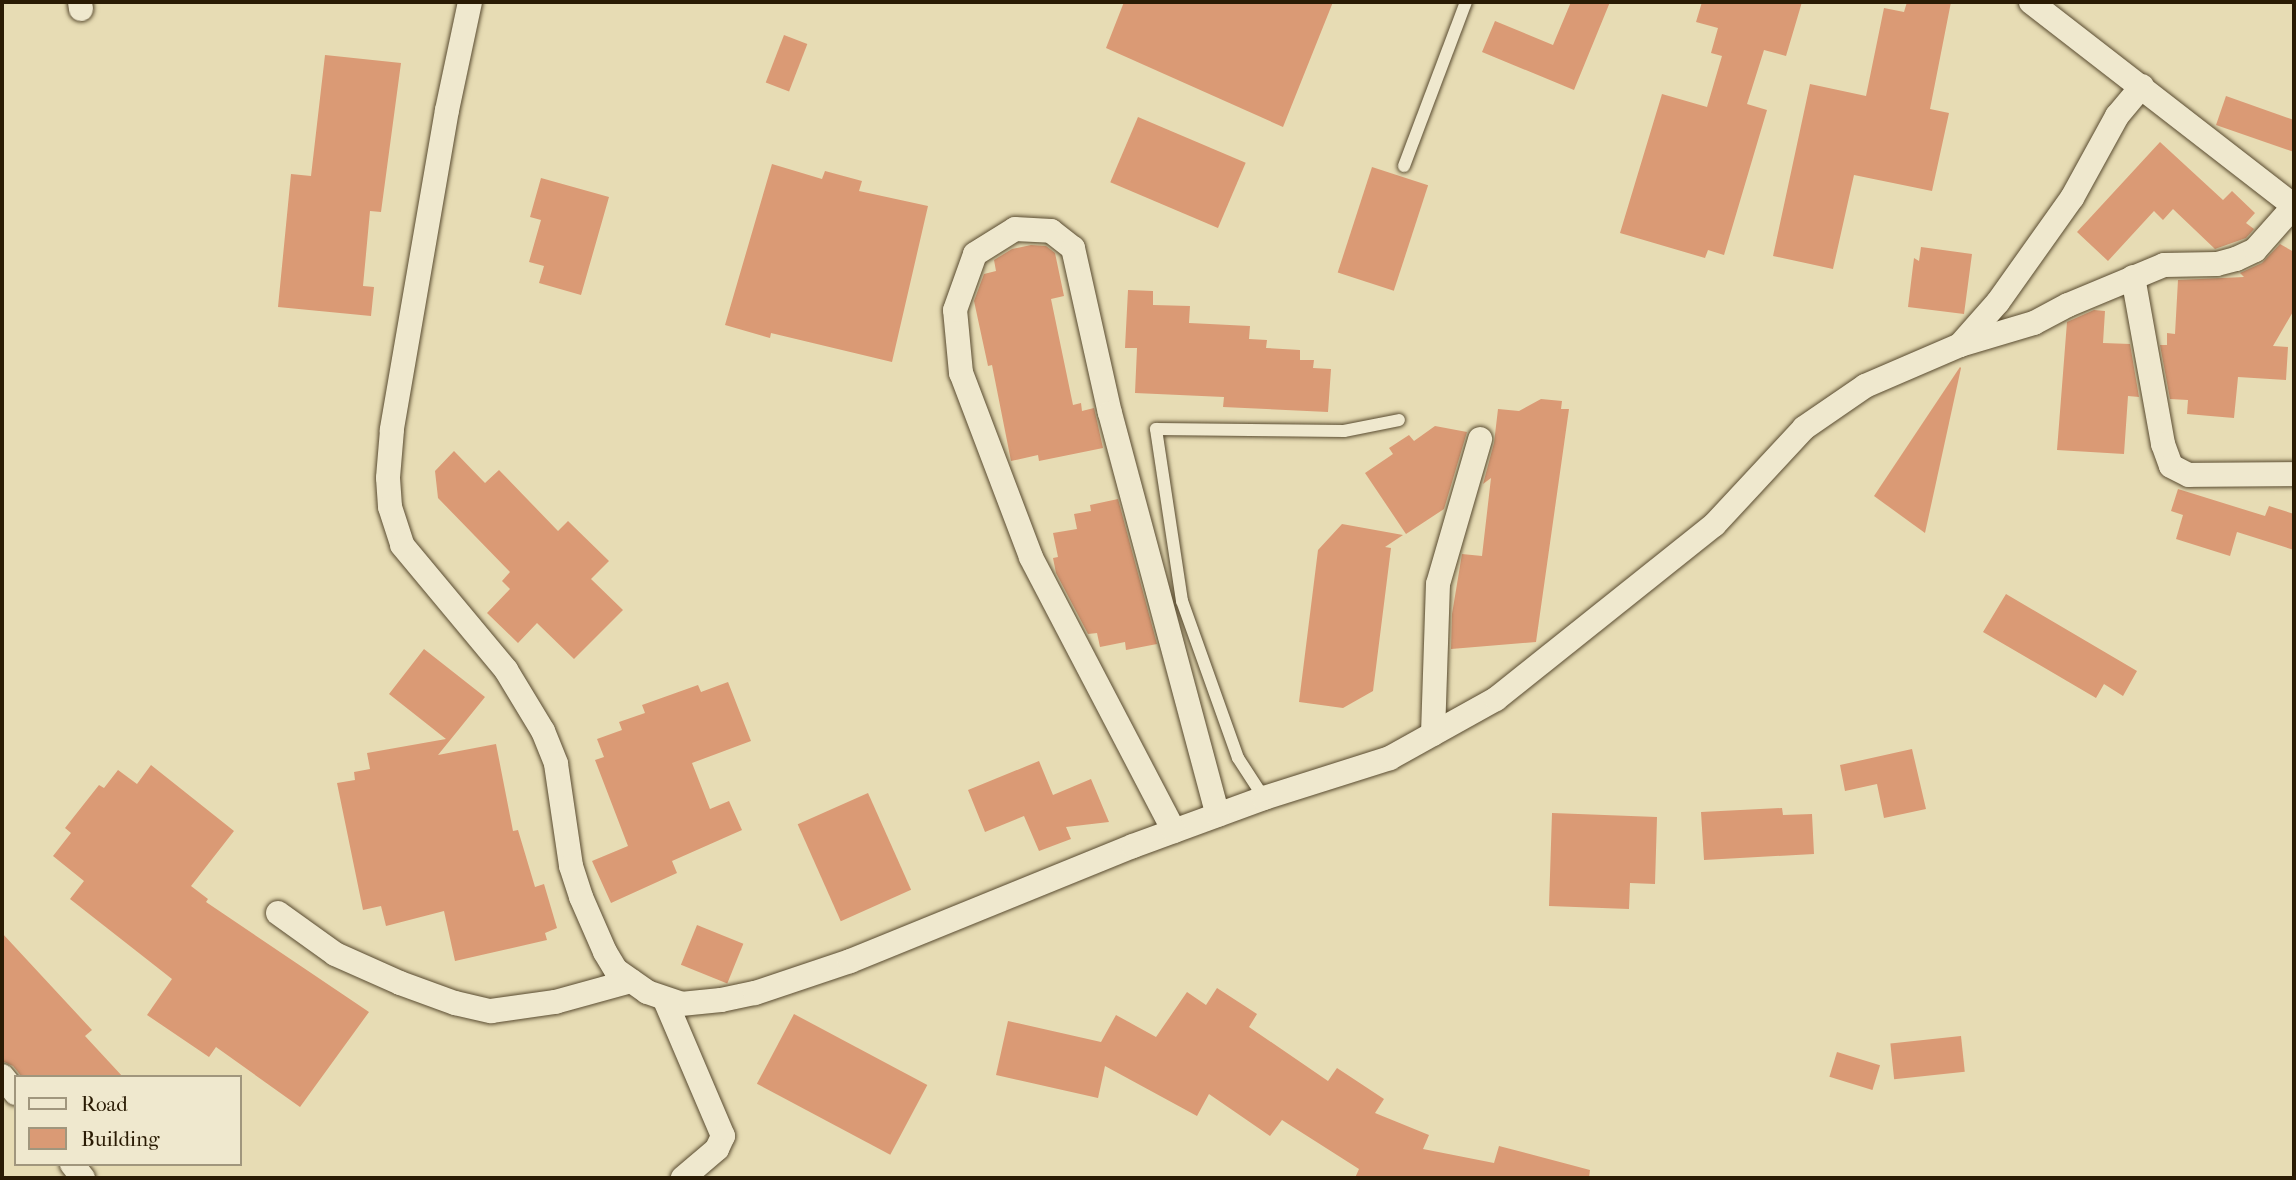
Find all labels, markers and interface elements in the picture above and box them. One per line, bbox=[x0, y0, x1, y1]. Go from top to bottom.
legend bbox=[14, 1075, 242, 1166]
text: Road bbox=[81, 1092, 128, 1116]
text: Building bbox=[81, 1127, 159, 1151]

